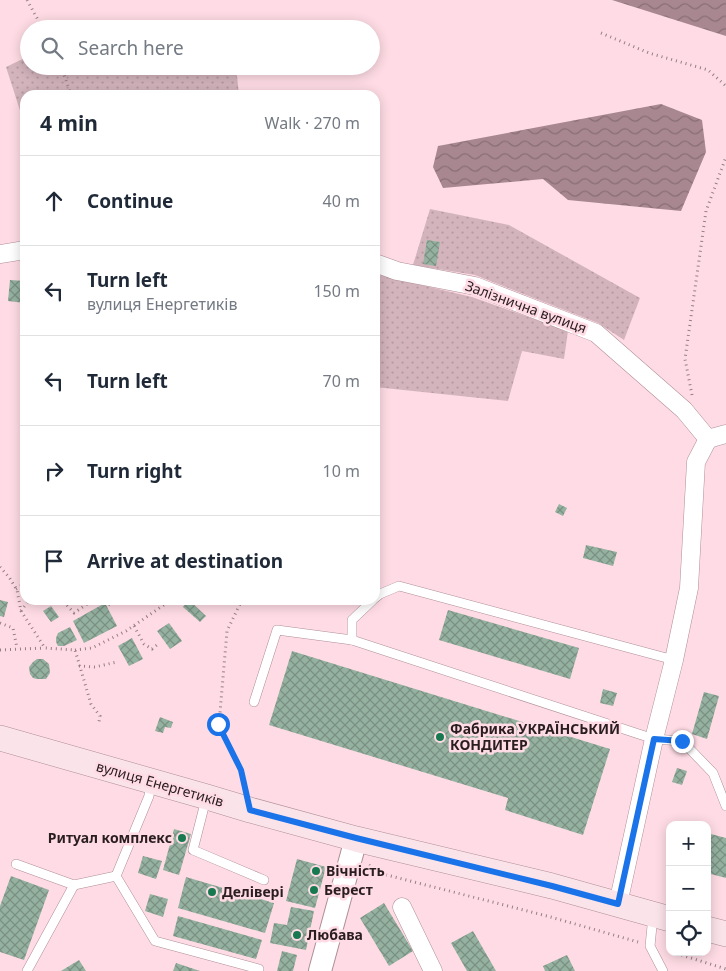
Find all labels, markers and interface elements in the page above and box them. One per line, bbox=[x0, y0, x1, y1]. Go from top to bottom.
search box bbox=[20, 20, 380, 75]
icon: search bbox=[38, 34, 66, 62]
text: Search here bbox=[78, 35, 184, 61]
text: 4 min bbox=[40, 109, 98, 137]
text: Walk · 270 m bbox=[265, 112, 360, 134]
icon: ahead bbox=[40, 187, 68, 215]
text: Continue bbox=[87, 188, 173, 214]
text: 40 m bbox=[323, 190, 360, 212]
text: Turn left bbox=[87, 267, 168, 293]
street label: Залізнична вулиця bbox=[463, 276, 589, 337]
icon: left bbox=[40, 277, 68, 305]
text: 150 m bbox=[313, 280, 360, 302]
text: вулиця Енергетиків bbox=[87, 293, 238, 315]
icon: left bbox=[40, 367, 68, 395]
text: Turn left bbox=[87, 368, 168, 394]
text: 70 m bbox=[323, 370, 360, 392]
icon: right bbox=[40, 457, 68, 485]
text: Turn right bbox=[87, 458, 182, 484]
text: 10 m bbox=[323, 460, 360, 482]
icon: arrive bbox=[40, 547, 68, 575]
text: Arrive at destination bbox=[87, 548, 283, 574]
route start bbox=[207, 713, 230, 736]
place label: Фабрика УКРАЇНСЬКИЙ КОНДИТЕР bbox=[450, 719, 620, 754]
route end bbox=[671, 730, 694, 753]
marker: Фабрика УКРАЇНСЬКИЙ КОНДИТЕР bbox=[434, 731, 446, 743]
street label: вулиця Енергетиків bbox=[94, 756, 226, 811]
map controls bbox=[666, 821, 711, 956]
button: + bbox=[666, 821, 711, 866]
place label: Ритуал комплекс bbox=[48, 828, 172, 847]
marker: Ритуал комплекс bbox=[176, 832, 188, 844]
place label: Вічність bbox=[326, 861, 385, 880]
marker: Вічність bbox=[310, 865, 322, 877]
button: − bbox=[666, 866, 711, 911]
place label: Берест bbox=[324, 880, 373, 899]
place label: Делівері bbox=[222, 882, 284, 901]
marker: Берест bbox=[308, 884, 320, 896]
marker: Делівері bbox=[206, 886, 218, 898]
button: locate bbox=[666, 911, 711, 956]
place label: Любава bbox=[307, 925, 363, 944]
marker: Любава bbox=[291, 929, 303, 941]

